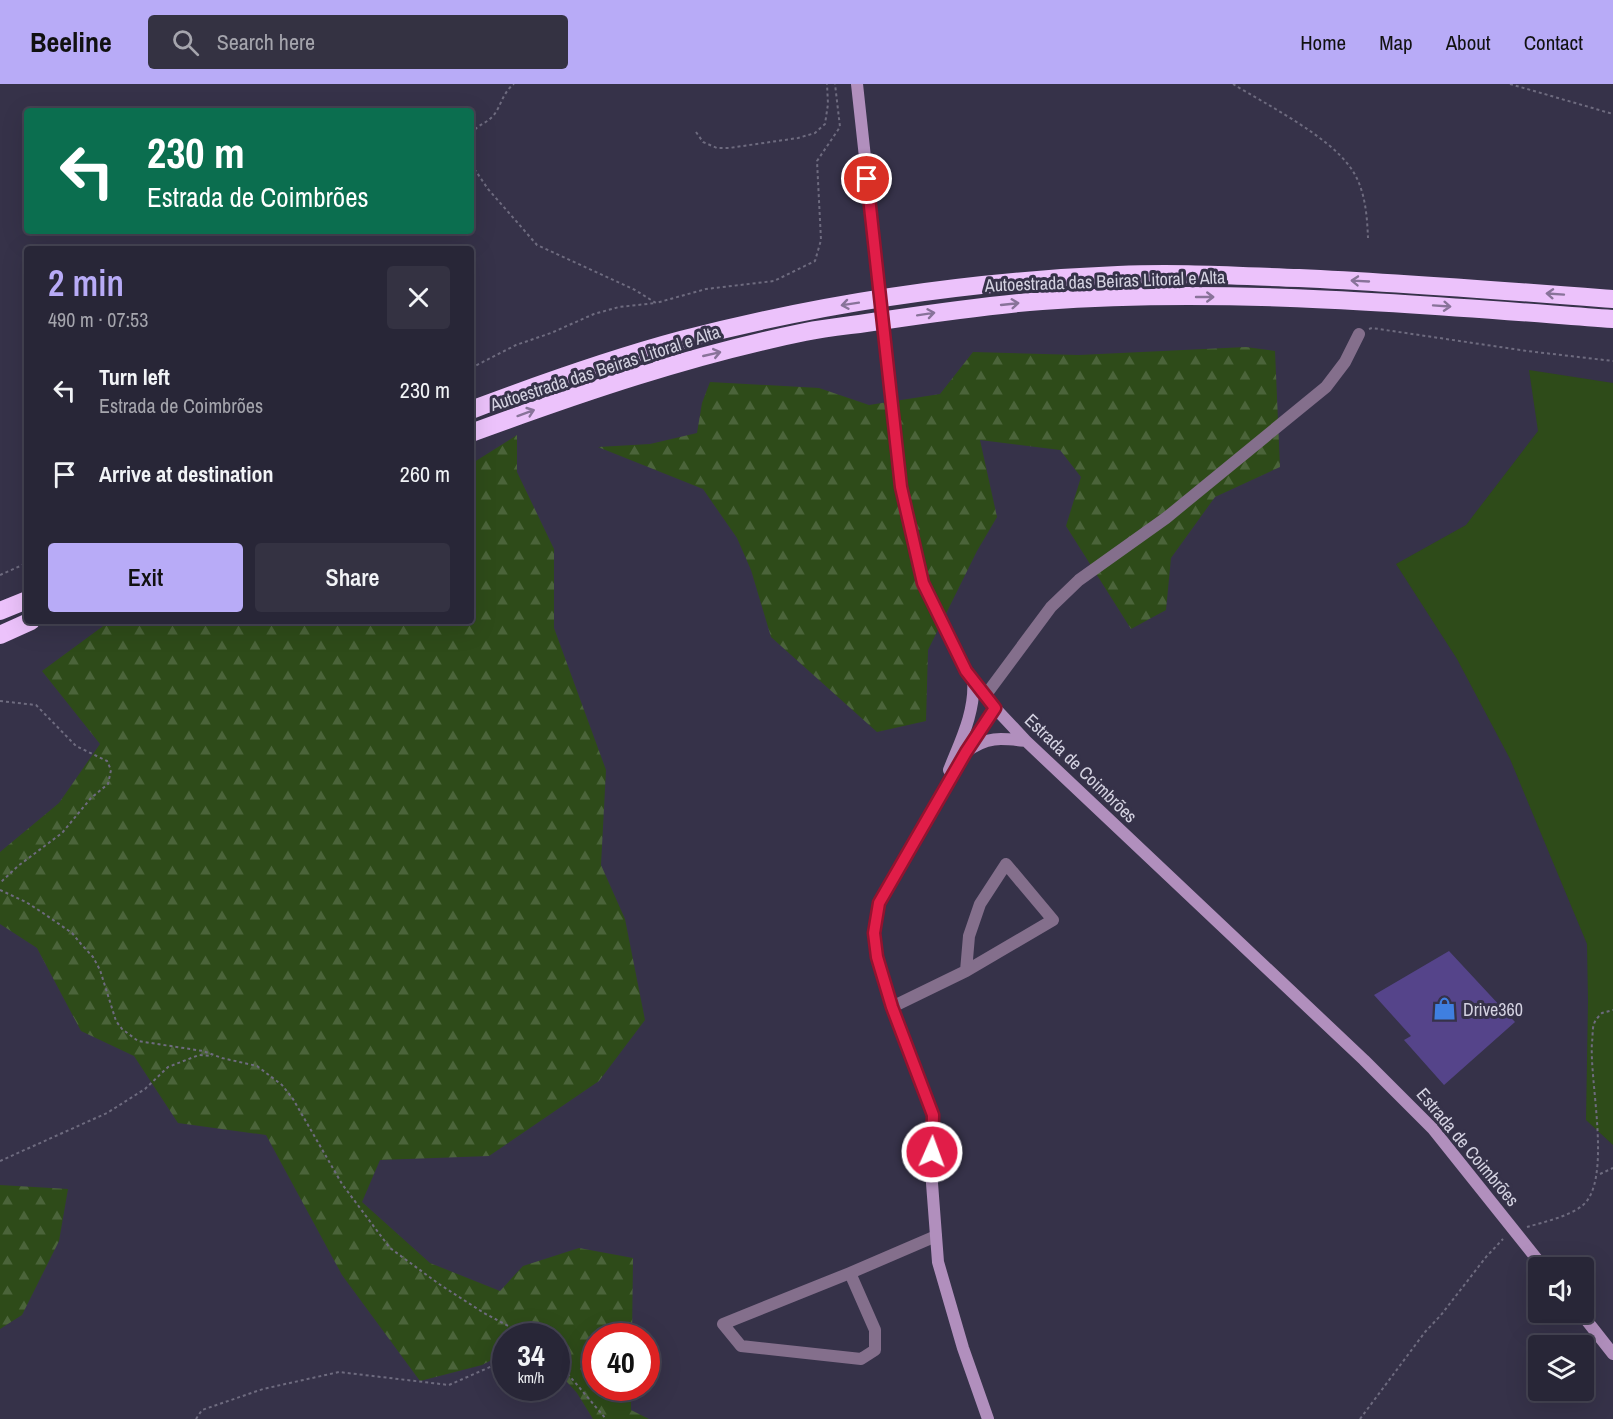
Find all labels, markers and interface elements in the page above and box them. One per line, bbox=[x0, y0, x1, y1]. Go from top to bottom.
search box bbox=[148, 15, 568, 69]
text: Beeline bbox=[30, 23, 112, 61]
icon: search bbox=[169, 26, 202, 59]
text: Search here bbox=[217, 27, 315, 57]
text: Home bbox=[1300, 28, 1346, 57]
text: Map bbox=[1379, 28, 1413, 57]
text: About bbox=[1446, 28, 1491, 57]
text: Contact bbox=[1524, 28, 1583, 57]
text: 230 m bbox=[147, 125, 245, 181]
icon: left bbox=[48, 132, 126, 210]
pin bbox=[841, 153, 892, 204]
icon: arrive bbox=[850, 162, 883, 195]
text: Estrada de Coimbrões bbox=[147, 179, 369, 215]
text: 2 min bbox=[48, 259, 124, 307]
street label: Autoestrada das Beiras Litoral e Alta bbox=[983, 264, 1226, 298]
button: close bbox=[387, 266, 450, 329]
one-way arrow bbox=[1351, 276, 1371, 287]
one-way arrow bbox=[1545, 289, 1565, 300]
one-way arrow bbox=[1195, 291, 1215, 303]
one-way arrow bbox=[1000, 298, 1020, 309]
one-way arrow bbox=[841, 299, 861, 310]
one-way arrow bbox=[1431, 301, 1451, 312]
text: 490 m · 07:53 bbox=[48, 306, 148, 333]
one-way arrow bbox=[916, 308, 936, 319]
street label: Autoestrada das Beiras Litoral e Alta bbox=[486, 319, 723, 417]
one-way arrow bbox=[701, 348, 721, 359]
text: Turn left bbox=[99, 362, 170, 392]
icon: left bbox=[48, 374, 81, 407]
text: 230 m bbox=[400, 375, 450, 405]
text: Estrada de Coimbrões bbox=[99, 392, 263, 419]
one-way arrow bbox=[516, 407, 535, 418]
icon: arrive bbox=[48, 458, 81, 491]
text: Arrive at destination bbox=[99, 459, 273, 489]
text: 260 m bbox=[400, 459, 450, 489]
button: Exit bbox=[48, 543, 243, 612]
button: Share bbox=[255, 543, 450, 612]
street label: Estrada de Coimbrões bbox=[1019, 708, 1143, 828]
shop icon: Drive360 bbox=[1432, 996, 1458, 1022]
place label: Drive360 bbox=[1463, 997, 1523, 1022]
street label: Estrada de Coimbrões bbox=[1411, 1082, 1525, 1212]
position arrow bbox=[900, 1120, 964, 1184]
map controls bbox=[1528, 1257, 1594, 1401]
button: sound bbox=[1528, 1257, 1594, 1323]
speed limit sign: 40 bbox=[582, 1323, 660, 1401]
text: 34 bbox=[517, 1335, 545, 1375]
button: layers bbox=[1528, 1335, 1594, 1401]
text: km/h bbox=[518, 1367, 544, 1388]

